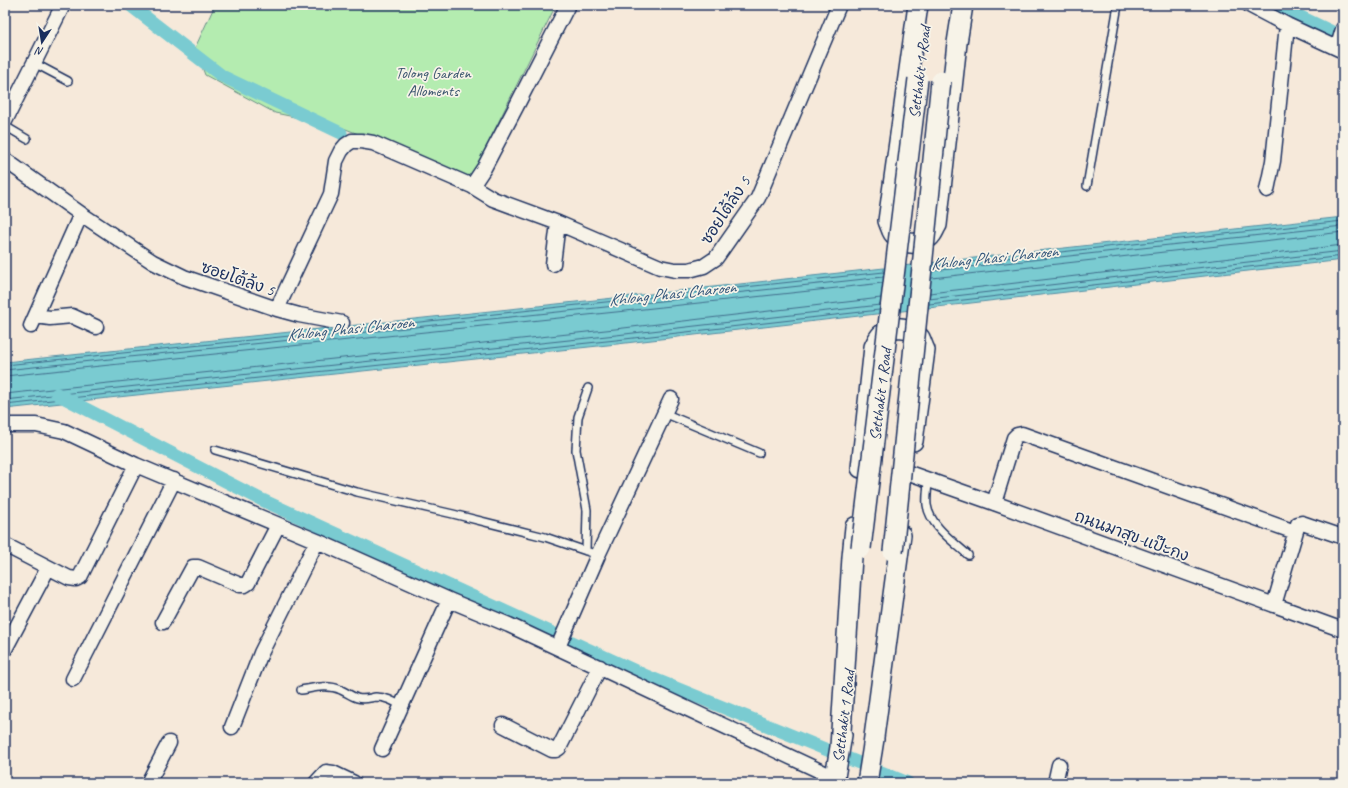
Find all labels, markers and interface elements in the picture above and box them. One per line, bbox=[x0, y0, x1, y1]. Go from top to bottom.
north arrow bbox=[22, 22, 62, 62]
street label: Setthakit 1 Road bbox=[904, 22, 936, 119]
text: N bbox=[33, 44, 45, 59]
park label: Tolong Garden Alloments bbox=[395, 63, 472, 101]
street label: ซอยโต้ล้ง 5 bbox=[695, 171, 756, 248]
water label: Khlong Phasi Charoen bbox=[930, 240, 1061, 275]
street label: ซอยโต้ล้ง 5 bbox=[198, 255, 279, 301]
water label: Khlong Phasi Charoen bbox=[608, 276, 739, 311]
water label: Khlong Phasi Charoen bbox=[286, 311, 417, 346]
street label: Setthakit 1 Road bbox=[865, 344, 897, 442]
street label: ถนนมาสุข-แป๊ะกง bbox=[1071, 504, 1192, 568]
street label: Setthakit 1 Road bbox=[828, 666, 860, 763]

